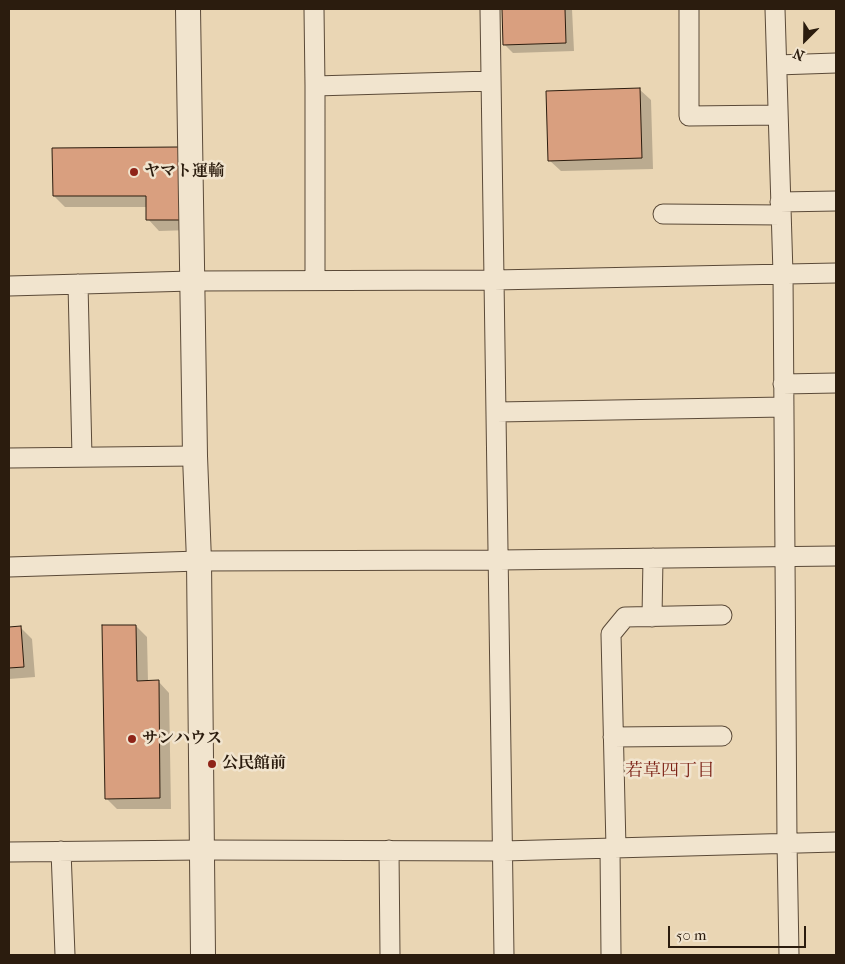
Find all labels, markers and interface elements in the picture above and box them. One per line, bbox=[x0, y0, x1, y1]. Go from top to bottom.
north arrow bbox=[780, 15, 830, 65]
text: N bbox=[791, 44, 807, 64]
place label: ヤマト運輸 bbox=[144, 162, 224, 182]
marker: ヤマト運輸 bbox=[128, 166, 140, 178]
place label: サンハウス bbox=[142, 729, 222, 749]
marker: サンハウス bbox=[126, 733, 138, 745]
place label: 公民館前 bbox=[222, 754, 286, 774]
marker: 公民館前 bbox=[206, 758, 218, 770]
district label: 若草四丁目 bbox=[625, 761, 715, 783]
scale bar bbox=[670, 916, 808, 948]
text: 50 m bbox=[676, 926, 706, 944]

